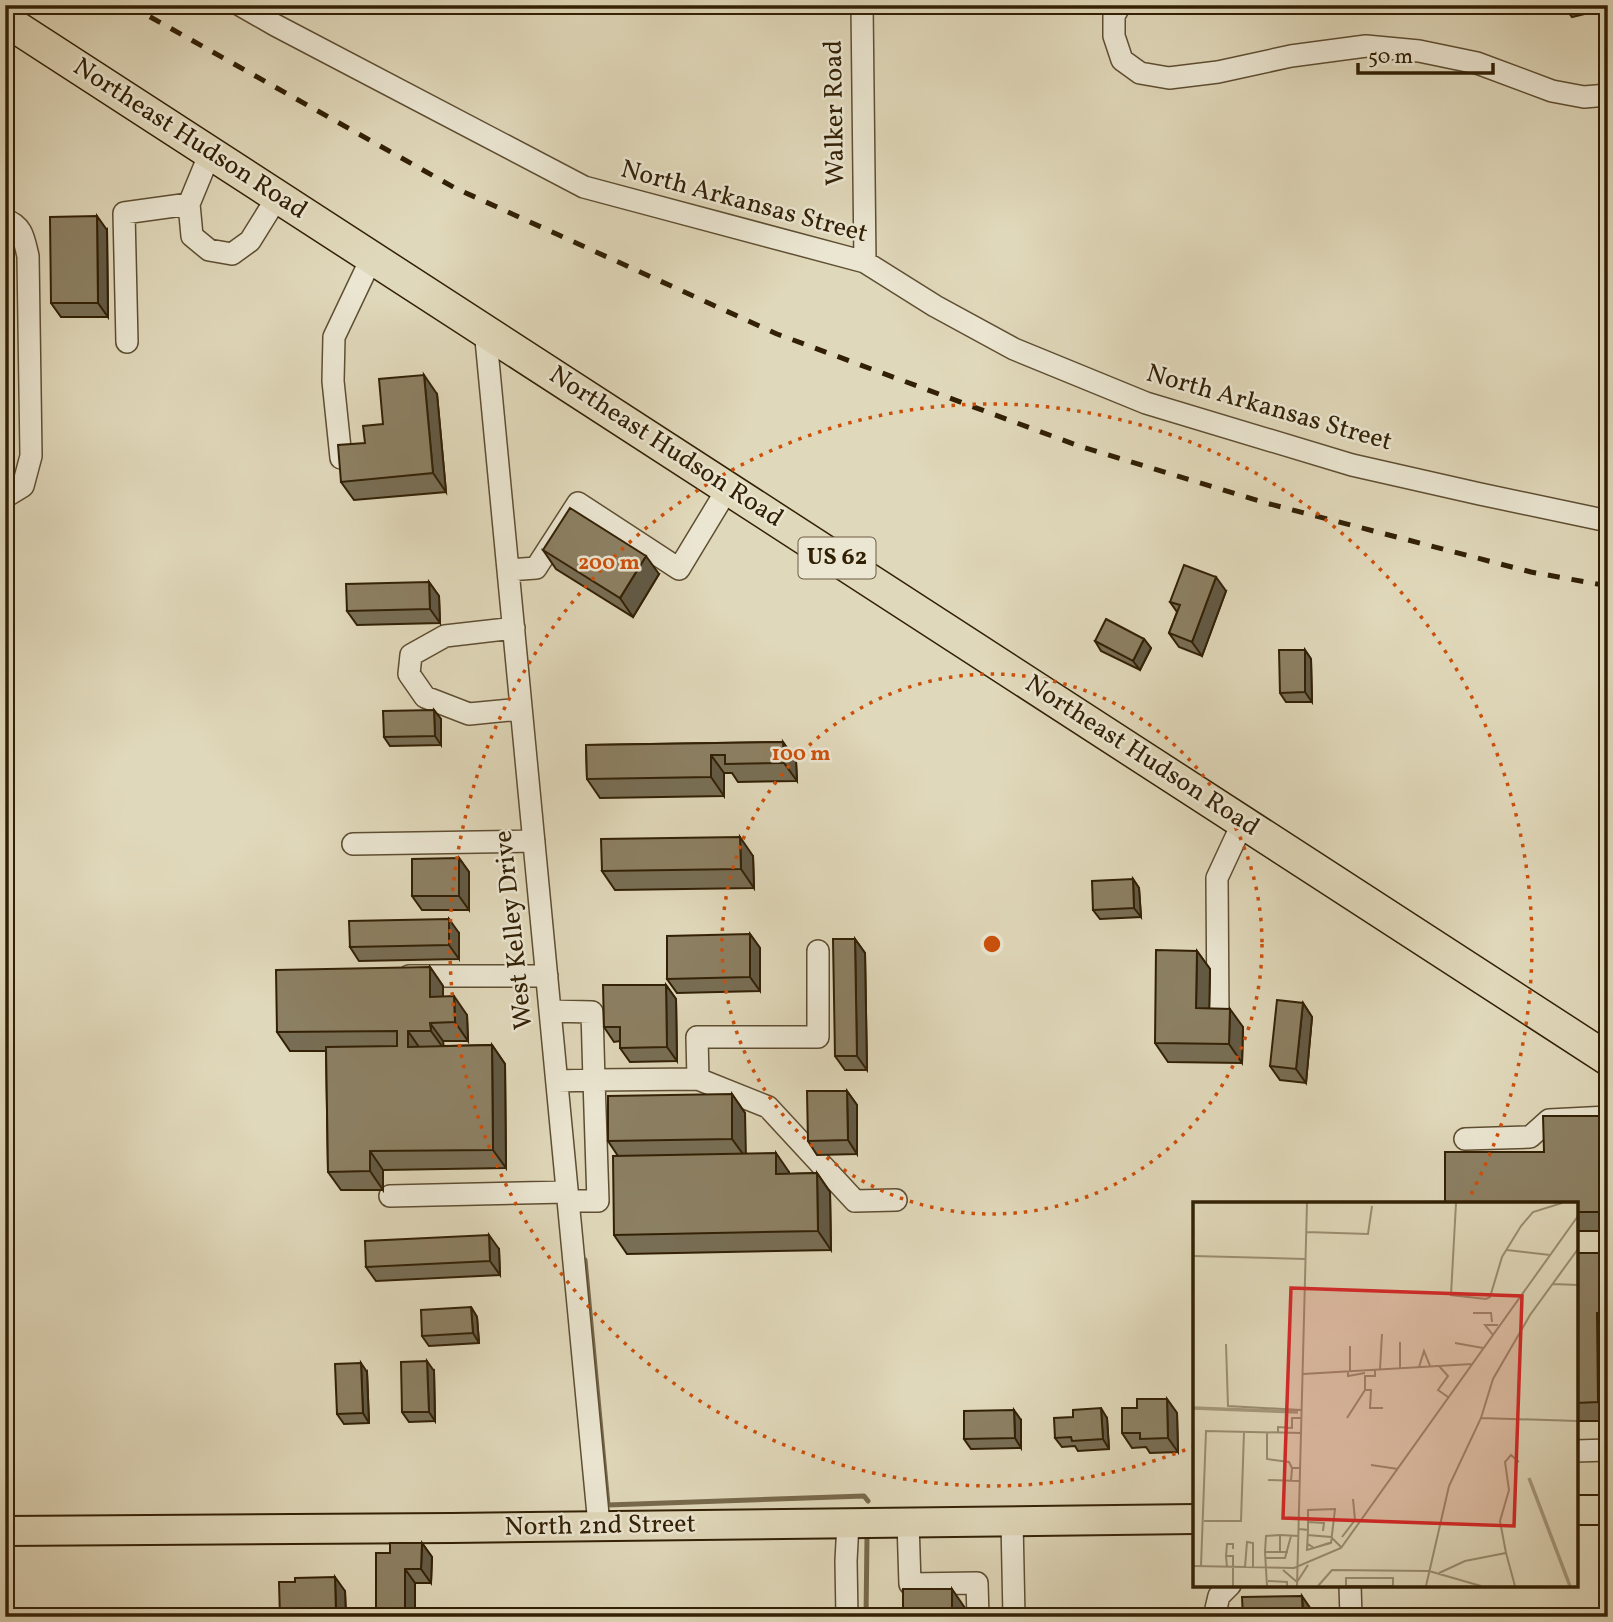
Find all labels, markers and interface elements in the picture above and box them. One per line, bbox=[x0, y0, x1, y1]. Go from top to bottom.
scale bar bbox=[1358, 32, 1492, 76]
street label: Walker Road bbox=[816, 40, 854, 186]
text: 50 m bbox=[1368, 43, 1413, 72]
street label: Northeast Hudson Road bbox=[66, 50, 314, 228]
street label: North Arkansas Street bbox=[617, 152, 871, 252]
street label: North Arkansas Street bbox=[1142, 356, 1396, 460]
street label: Northeast Hudson Road bbox=[542, 358, 790, 536]
road number: US 62 bbox=[798, 538, 876, 578]
text: 200 m bbox=[578, 549, 640, 578]
street label: Northeast Hudson Road bbox=[1018, 667, 1266, 845]
text: 100 m bbox=[771, 740, 831, 769]
street label: West Kelley Drive bbox=[486, 829, 542, 1031]
centre of rings bbox=[980, 932, 1004, 956]
inset map bbox=[1193, 1202, 1578, 1587]
street label: North 2nd Street bbox=[504, 1506, 696, 1546]

